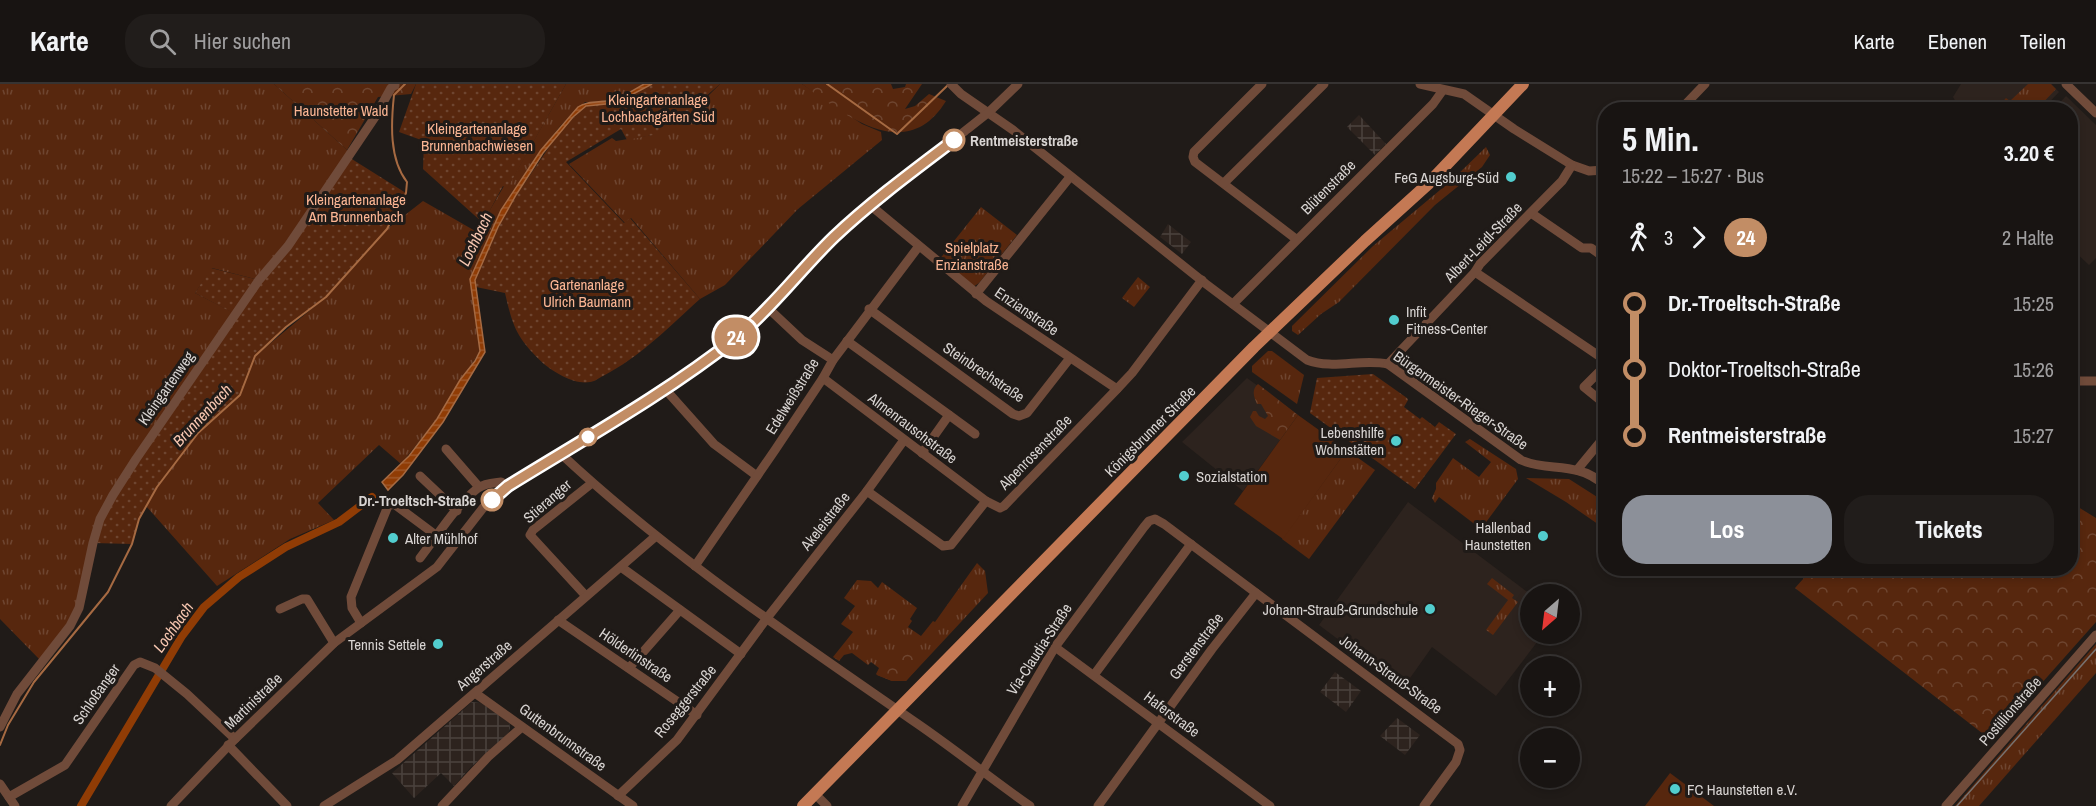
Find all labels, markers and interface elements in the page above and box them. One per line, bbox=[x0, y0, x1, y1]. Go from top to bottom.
search box bbox=[125, 14, 545, 68]
text: Karte bbox=[30, 22, 89, 60]
icon: search bbox=[146, 25, 179, 58]
text: Hier suchen bbox=[194, 26, 291, 56]
text: Karte bbox=[1854, 27, 1895, 56]
text: Ebenen bbox=[1928, 27, 1987, 56]
text: Teilen bbox=[2020, 27, 2066, 56]
park label: Kleingartenanlage Lochbachgärten Süd bbox=[601, 89, 715, 127]
park label: Haunstetter Wald bbox=[294, 100, 388, 121]
text: 5 Min. bbox=[1622, 117, 1699, 161]
park label: Kleingartenanlage Brunnenbachwiesen bbox=[421, 118, 533, 156]
marker: Rentmeisterstraße bbox=[943, 129, 965, 151]
place label: Rentmeisterstraße bbox=[970, 130, 1078, 151]
text: 3.20 € bbox=[2004, 138, 2054, 168]
street label: Blütenstraße bbox=[1296, 155, 1360, 219]
text: 15:22 – 15:27 · Bus bbox=[1622, 162, 1764, 189]
place label: FeG Augsburg-Süd bbox=[1394, 167, 1499, 188]
marker: FeG Augsburg-Süd bbox=[1504, 170, 1518, 184]
park label: Kleingartenanlage Am Brunnenbach bbox=[306, 189, 406, 227]
street label: Albert-Leidl-Straße bbox=[1439, 197, 1527, 287]
water label: Lochbach bbox=[453, 209, 497, 269]
icon: walk bbox=[1622, 221, 1655, 254]
icon: forward bbox=[1682, 221, 1715, 254]
text: 24 bbox=[1736, 223, 1755, 252]
text: 3 bbox=[1664, 224, 1673, 251]
text: 2 Halte bbox=[2002, 224, 2054, 251]
park label: Spielplatz Enzianstraße bbox=[935, 237, 1009, 275]
park label: Gartenanlage Ulrich Baumann bbox=[543, 274, 631, 312]
street label: Enzianstraße bbox=[991, 282, 1063, 340]
text: Dr.-Troeltsch-Straße bbox=[1668, 288, 1840, 318]
text: 15:25 bbox=[2013, 290, 2054, 317]
place label: Infit Fitness-Center bbox=[1406, 301, 1487, 339]
marker: Infit Fitness-Center bbox=[1387, 313, 1401, 327]
line badge: 24 bbox=[709, 318, 763, 356]
text: 24 bbox=[726, 323, 746, 352]
street label: Steinbrechstraße bbox=[939, 337, 1029, 407]
street label: Bürgermeister-Rieger-Straße bbox=[1389, 346, 1533, 455]
street label: Kleingartenweg bbox=[133, 347, 199, 429]
street label: Edelweißstraße bbox=[760, 354, 824, 438]
text: Doktor-Troeltsch-Straße bbox=[1668, 354, 1861, 384]
text: 15:26 bbox=[2013, 356, 2054, 383]
water label: Brunnenbach bbox=[167, 379, 237, 451]
street label: Königsbrunner Straße bbox=[1100, 381, 1200, 481]
street label: Almenrauschstraße bbox=[863, 387, 962, 469]
street label: Alpenrosenstraße bbox=[993, 410, 1076, 495]
text: Rentmeisterstraße bbox=[1668, 420, 1826, 450]
place label: Lebenshilfe Wohnstätten bbox=[1315, 422, 1384, 460]
text: 15:27 bbox=[2013, 422, 2054, 449]
unlabelled marker bbox=[579, 428, 597, 446]
marker: Lebenshilfe Wohnstätten bbox=[1389, 434, 1403, 448]
place label: Sozialstation bbox=[1196, 466, 1267, 487]
marker: Sozialstation bbox=[1177, 469, 1191, 483]
street label: Stieranger bbox=[518, 474, 576, 528]
street label: Akeleistraße bbox=[795, 487, 855, 555]
marker: Dr.-Troeltsch-Straße bbox=[481, 489, 503, 511]
place label: Dr.-Troeltsch-Straße bbox=[358, 490, 476, 511]
button: Los bbox=[1622, 495, 1832, 564]
button: Tickets bbox=[1844, 495, 2054, 564]
place label: Hallenbad Haunstetten bbox=[1465, 517, 1531, 555]
place label: Alter Mühlhof bbox=[404, 528, 478, 549]
marker: Hallenbad Haunstetten bbox=[1536, 529, 1550, 543]
marker: Alter Mühlhof bbox=[386, 531, 400, 545]
north arrow bbox=[1520, 584, 1580, 644]
map controls bbox=[1520, 584, 1580, 788]
water label: Lochbach bbox=[148, 597, 198, 657]
street label: Via-Claudia-Straße bbox=[1001, 599, 1077, 699]
place label: Johann-Strauß-Grundschule bbox=[1263, 599, 1418, 620]
marker: Johann-Strauß-Grundschule bbox=[1423, 602, 1437, 616]
street label: Gerstenstraße bbox=[1164, 608, 1228, 684]
street label: Hölderlinstraße bbox=[595, 623, 677, 687]
street label: Johann-Strauß-Straße bbox=[1335, 630, 1447, 719]
place label: Tennis Settele bbox=[348, 634, 426, 655]
street label: Angerstraße bbox=[451, 635, 517, 696]
marker: Tennis Settele bbox=[431, 637, 445, 651]
button: + bbox=[1520, 656, 1580, 716]
street label: Schloßanger bbox=[67, 659, 125, 729]
street label: Roseggerstraße bbox=[649, 660, 721, 742]
street label: Martinistraße bbox=[219, 668, 287, 734]
street label: Postillionstraße bbox=[1974, 672, 2046, 750]
street label: Haferstraße bbox=[1140, 686, 1204, 742]
street label: Guttenbrunnstraße bbox=[515, 698, 611, 776]
button: − bbox=[1520, 728, 1580, 788]
place label: FC Haunstetten e.V. bbox=[1687, 779, 1797, 800]
marker: FC Haunstetten e.V. bbox=[1668, 782, 1682, 796]

